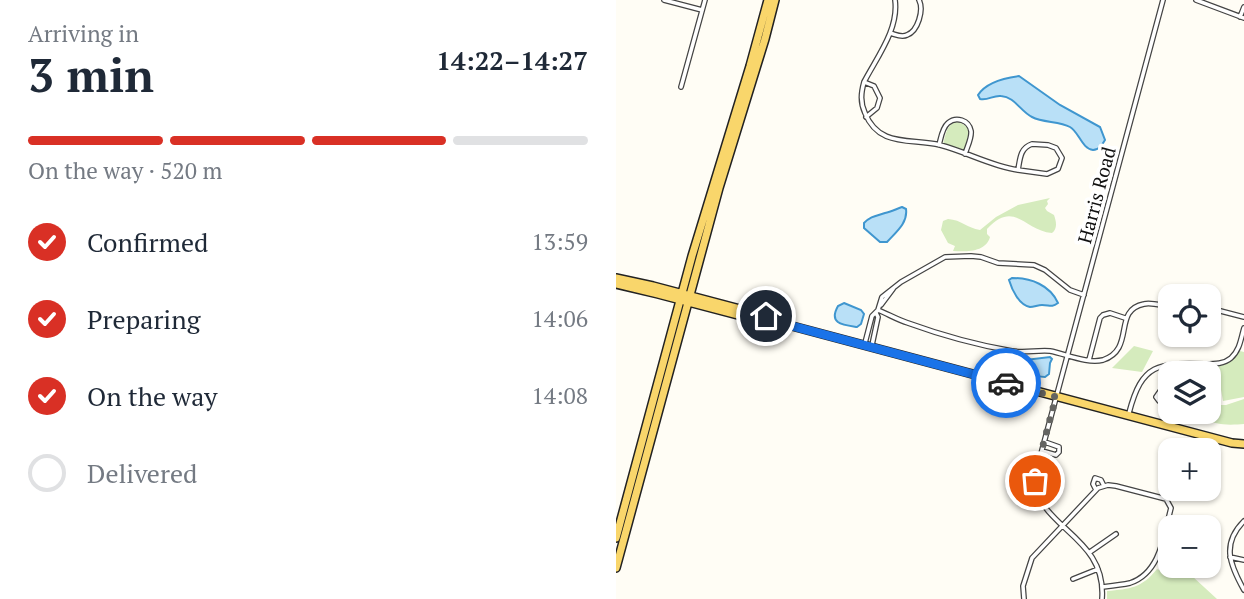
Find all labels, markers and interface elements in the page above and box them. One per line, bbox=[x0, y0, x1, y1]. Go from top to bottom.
text: Arriving in bbox=[28, 18, 139, 49]
text: 14:22–14:27 bbox=[436, 43, 588, 77]
text: 3 min bbox=[28, 44, 154, 105]
street label: Harris Road bbox=[1071, 144, 1121, 246]
text: On the way · 520 m bbox=[28, 155, 222, 186]
icon: check bbox=[28, 223, 66, 261]
text: Confirmed bbox=[87, 225, 208, 259]
text: 13:59 bbox=[531, 226, 588, 257]
map controls bbox=[1158, 284, 1221, 578]
button: locate bbox=[1158, 284, 1221, 347]
pin bbox=[736, 286, 796, 346]
icon: home bbox=[747, 297, 785, 335]
icon: check bbox=[28, 300, 66, 338]
text: Preparing bbox=[87, 302, 200, 336]
text: 14:06 bbox=[531, 303, 588, 334]
courier bbox=[971, 348, 1041, 418]
button: layers bbox=[1158, 361, 1221, 424]
icon: car bbox=[987, 364, 1025, 402]
icon: check bbox=[28, 377, 66, 415]
text: On the way bbox=[87, 379, 218, 413]
text: 14:08 bbox=[531, 380, 588, 411]
button: + bbox=[1158, 438, 1221, 501]
pin bbox=[1005, 451, 1065, 511]
text: Delivered bbox=[87, 456, 197, 490]
icon: bag bbox=[1016, 462, 1054, 500]
button: − bbox=[1158, 515, 1221, 578]

